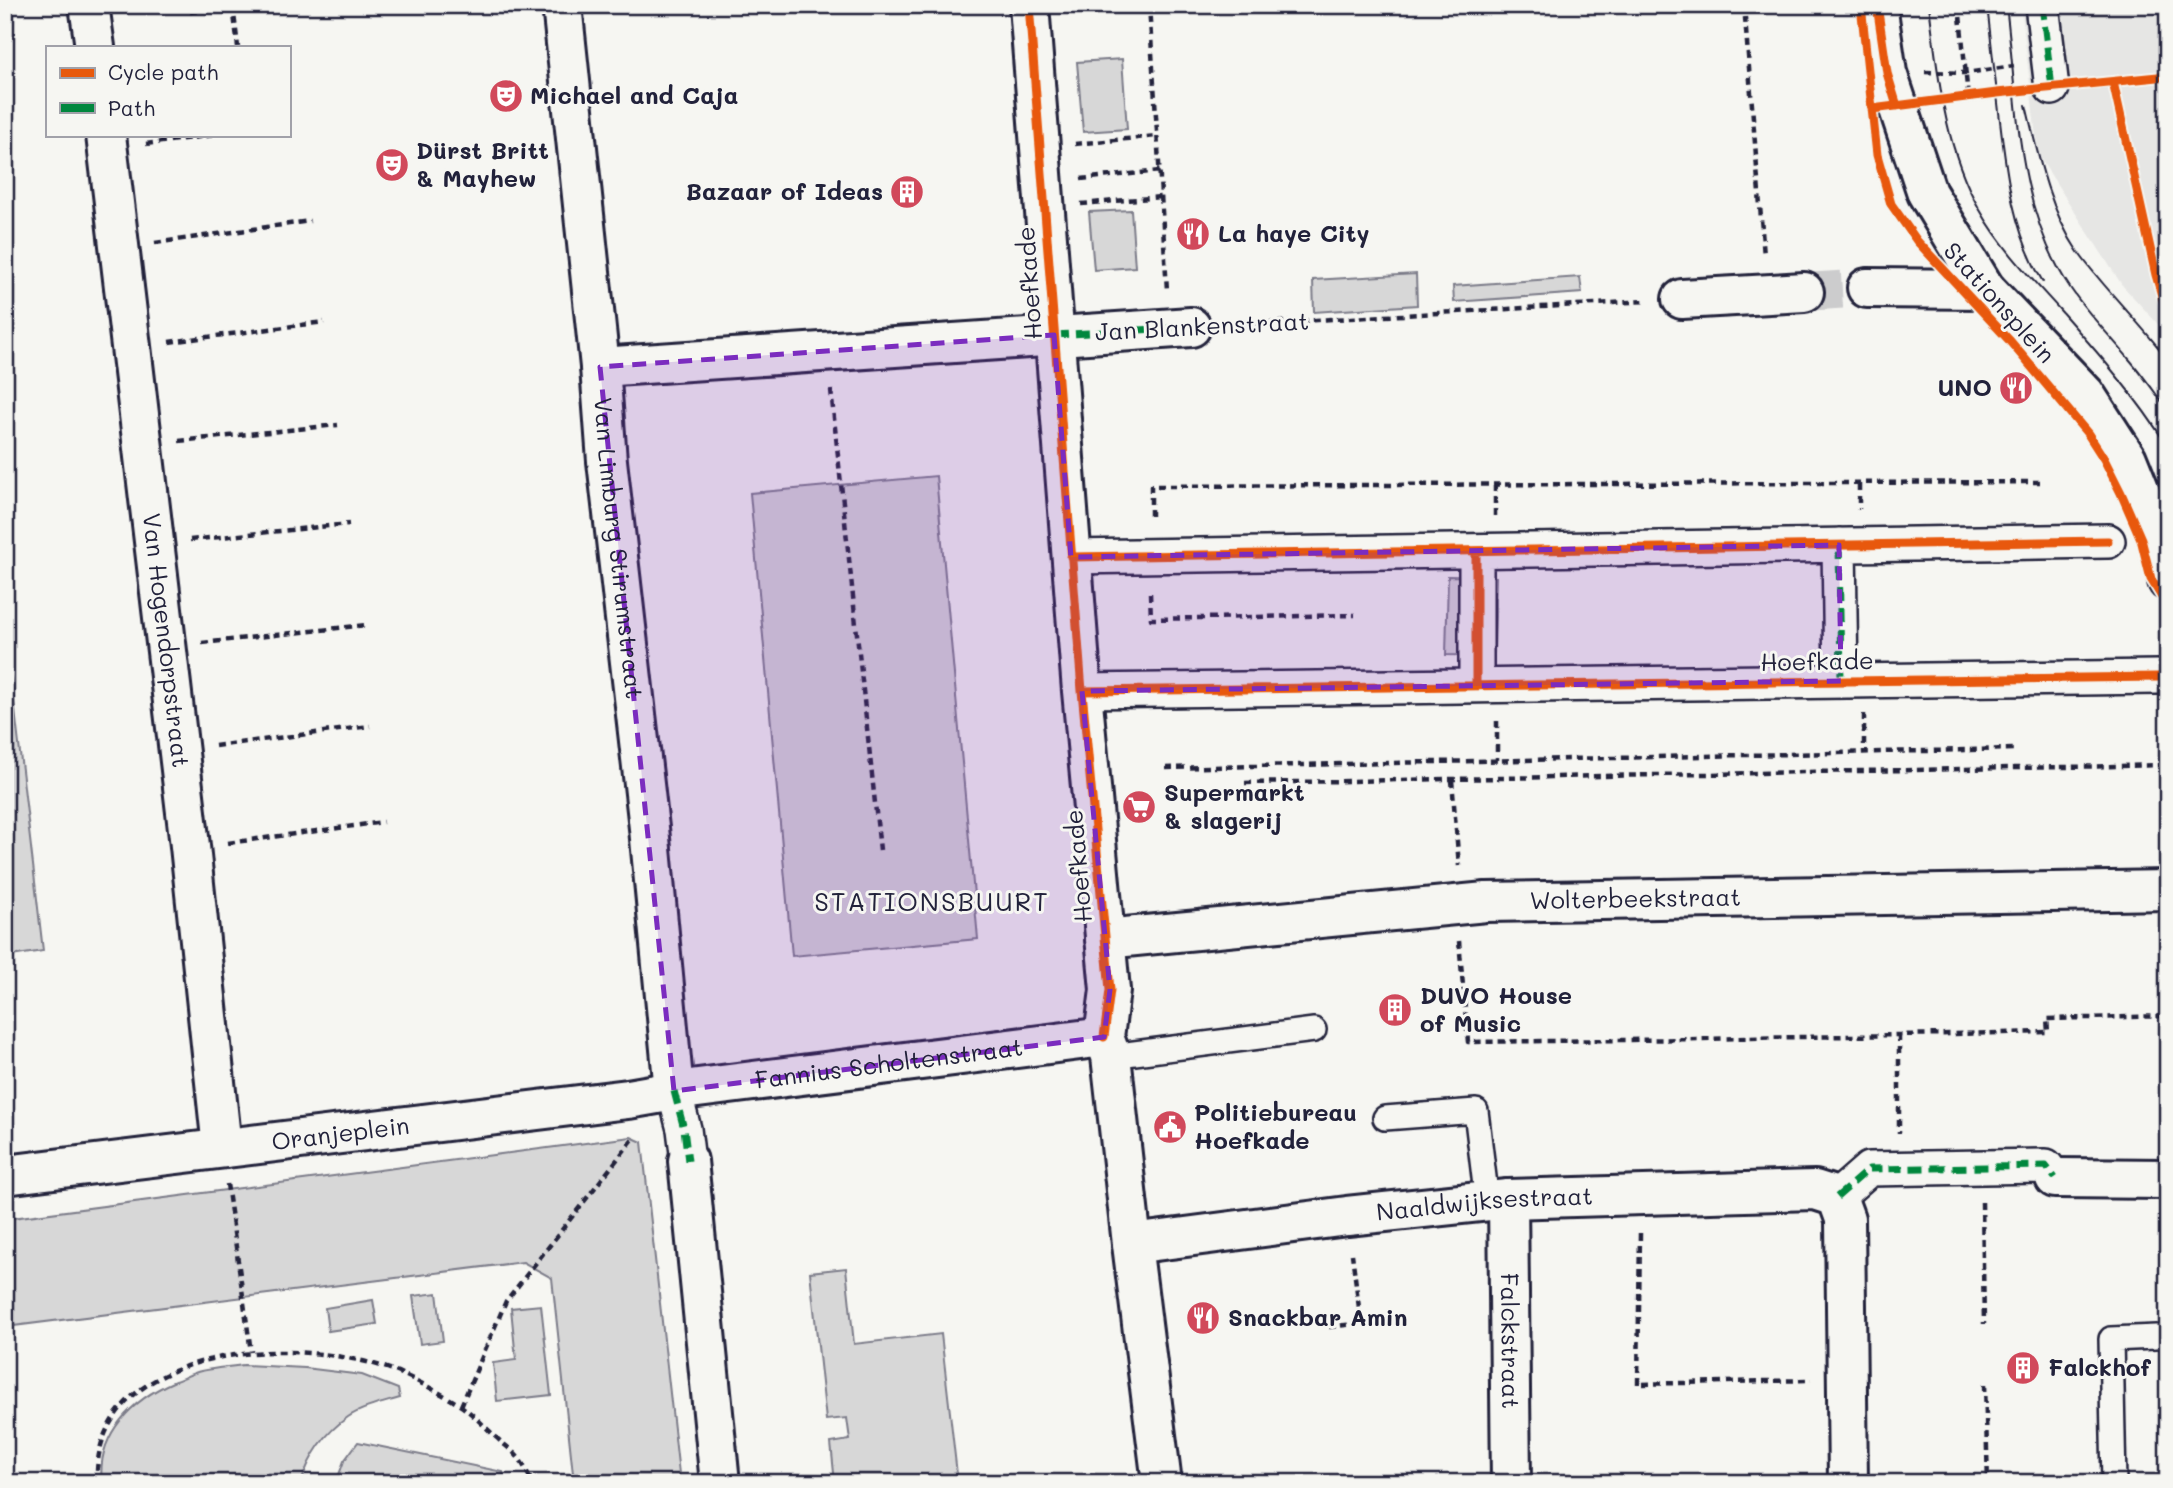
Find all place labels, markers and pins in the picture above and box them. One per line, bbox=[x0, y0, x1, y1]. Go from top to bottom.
theatre icon: Michael and Caja bbox=[487, 77, 525, 115]
place label: Michael and Caja bbox=[530, 79, 739, 110]
place label: Dürst Britt & Mayhew bbox=[416, 134, 549, 193]
theatre icon: Dürst Britt & Mayhew bbox=[373, 146, 411, 184]
building icon: Bazaar of Ideas bbox=[888, 173, 926, 211]
place label: Bazaar of Ideas bbox=[686, 175, 883, 206]
restaurant icon: La haye City bbox=[1174, 215, 1212, 253]
place label: La haye City bbox=[1218, 217, 1370, 248]
restaurant icon: UNO bbox=[1997, 369, 2035, 407]
place label: UNO bbox=[1937, 371, 1992, 402]
place label: Supermarkt & slagerij bbox=[1164, 776, 1305, 835]
supermarket icon: Supermarkt & slagerij bbox=[1120, 788, 1158, 826]
place label: DUVO House of Music bbox=[1420, 979, 1572, 1038]
building icon: DUVO House of Music bbox=[1376, 991, 1414, 1029]
place label: Politiebureau Hoefkade bbox=[1194, 1096, 1357, 1155]
public building icon: Politiebureau Hoefkade bbox=[1151, 1108, 1189, 1146]
restaurant icon: Snackbar Amin bbox=[1184, 1299, 1222, 1337]
place label: Snackbar Amin bbox=[1228, 1301, 1408, 1332]
building icon: Falckhof bbox=[2004, 1349, 2042, 1387]
place label: Falckhof bbox=[2048, 1351, 2151, 1382]

